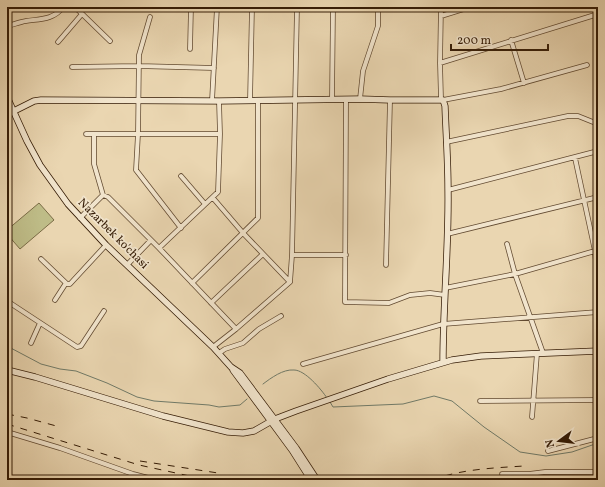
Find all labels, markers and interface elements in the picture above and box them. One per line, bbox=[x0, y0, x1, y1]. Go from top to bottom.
scale bar bbox=[451, 26, 548, 52]
text: 200 m bbox=[457, 33, 491, 49]
street label: Nazarbek ko'chasi bbox=[74, 195, 152, 273]
north arrow bbox=[539, 421, 579, 461]
text: N bbox=[543, 437, 559, 449]

